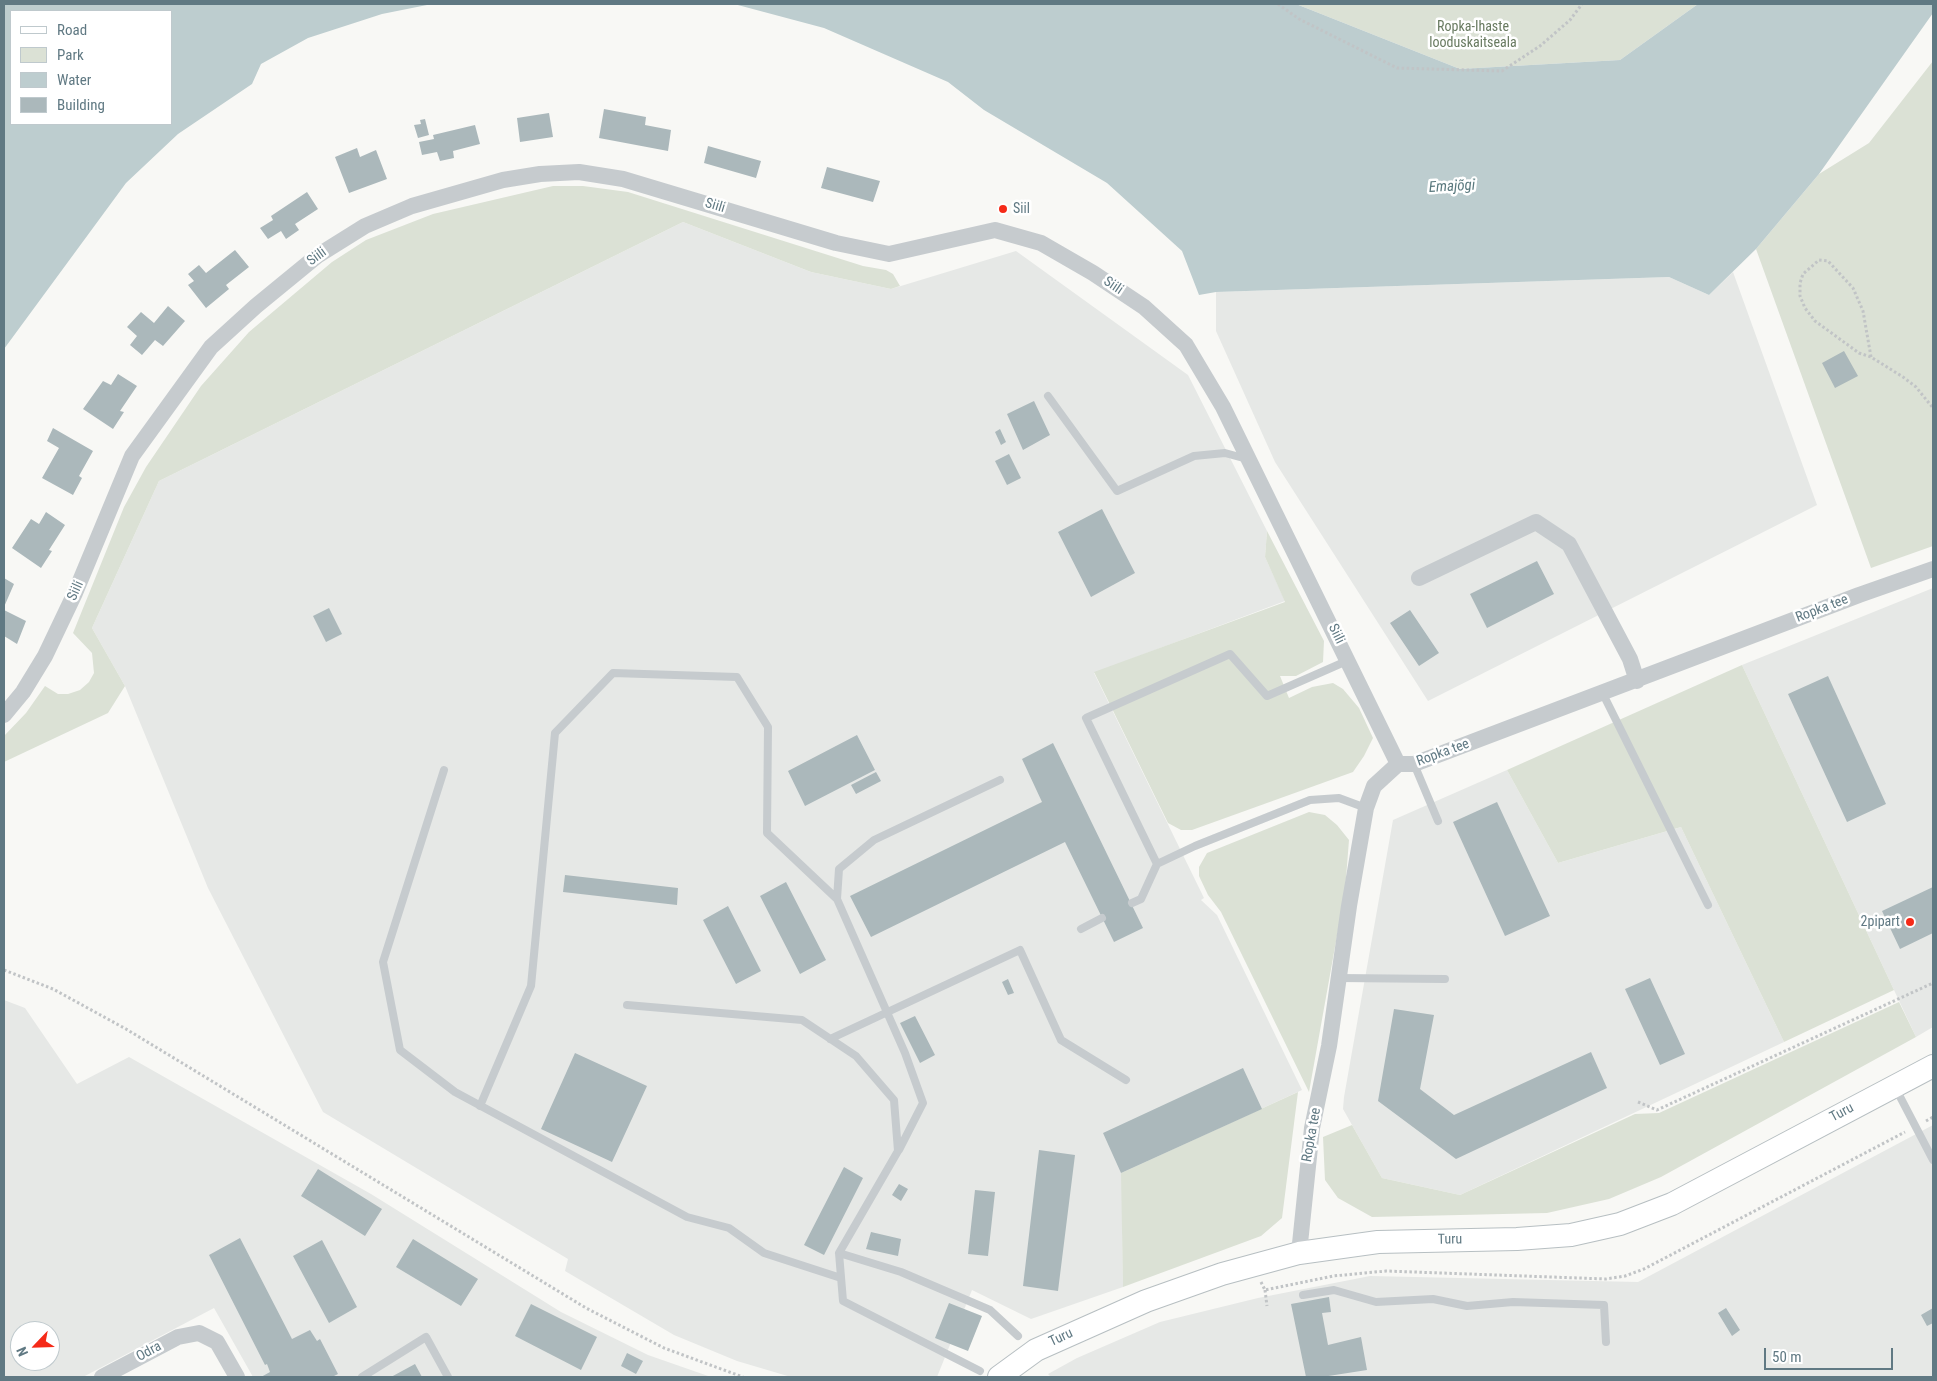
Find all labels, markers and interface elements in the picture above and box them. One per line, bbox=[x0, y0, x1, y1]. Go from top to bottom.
legend bbox=[10, 10, 172, 125]
park label: Ropka-Ihaste looduskaitseala bbox=[1429, 19, 1517, 52]
text: Road bbox=[57, 21, 87, 39]
text: Park bbox=[57, 46, 84, 64]
text: Water bbox=[57, 71, 91, 89]
text: Building bbox=[57, 96, 105, 114]
water label: Emajõgi bbox=[1428, 177, 1476, 197]
street label: Siili bbox=[703, 195, 727, 217]
place label: Siil bbox=[1013, 201, 1030, 217]
marker: Siil bbox=[997, 203, 1009, 215]
street label: Siili bbox=[304, 244, 330, 270]
street label: Siili bbox=[1100, 273, 1126, 299]
street label: Siili bbox=[64, 578, 88, 604]
street label: Ropka tee bbox=[1793, 591, 1851, 627]
street label: Siili bbox=[1324, 621, 1348, 647]
street label: Ropka tee bbox=[1414, 736, 1472, 770]
place label: 2pipart bbox=[1861, 914, 1900, 930]
marker: 2pipart bbox=[1904, 916, 1916, 928]
street label: Turu bbox=[1827, 1100, 1857, 1126]
street label: Ropka tee bbox=[1299, 1107, 1325, 1163]
street label: Turu bbox=[1438, 1231, 1462, 1249]
north arrow bbox=[10, 1321, 60, 1371]
street label: Turu bbox=[1046, 1325, 1076, 1351]
street label: Odra bbox=[134, 1338, 164, 1366]
scale bar bbox=[1767, 1338, 1896, 1370]
text: N bbox=[13, 1345, 31, 1359]
text: 50 m bbox=[1772, 1348, 1802, 1366]

